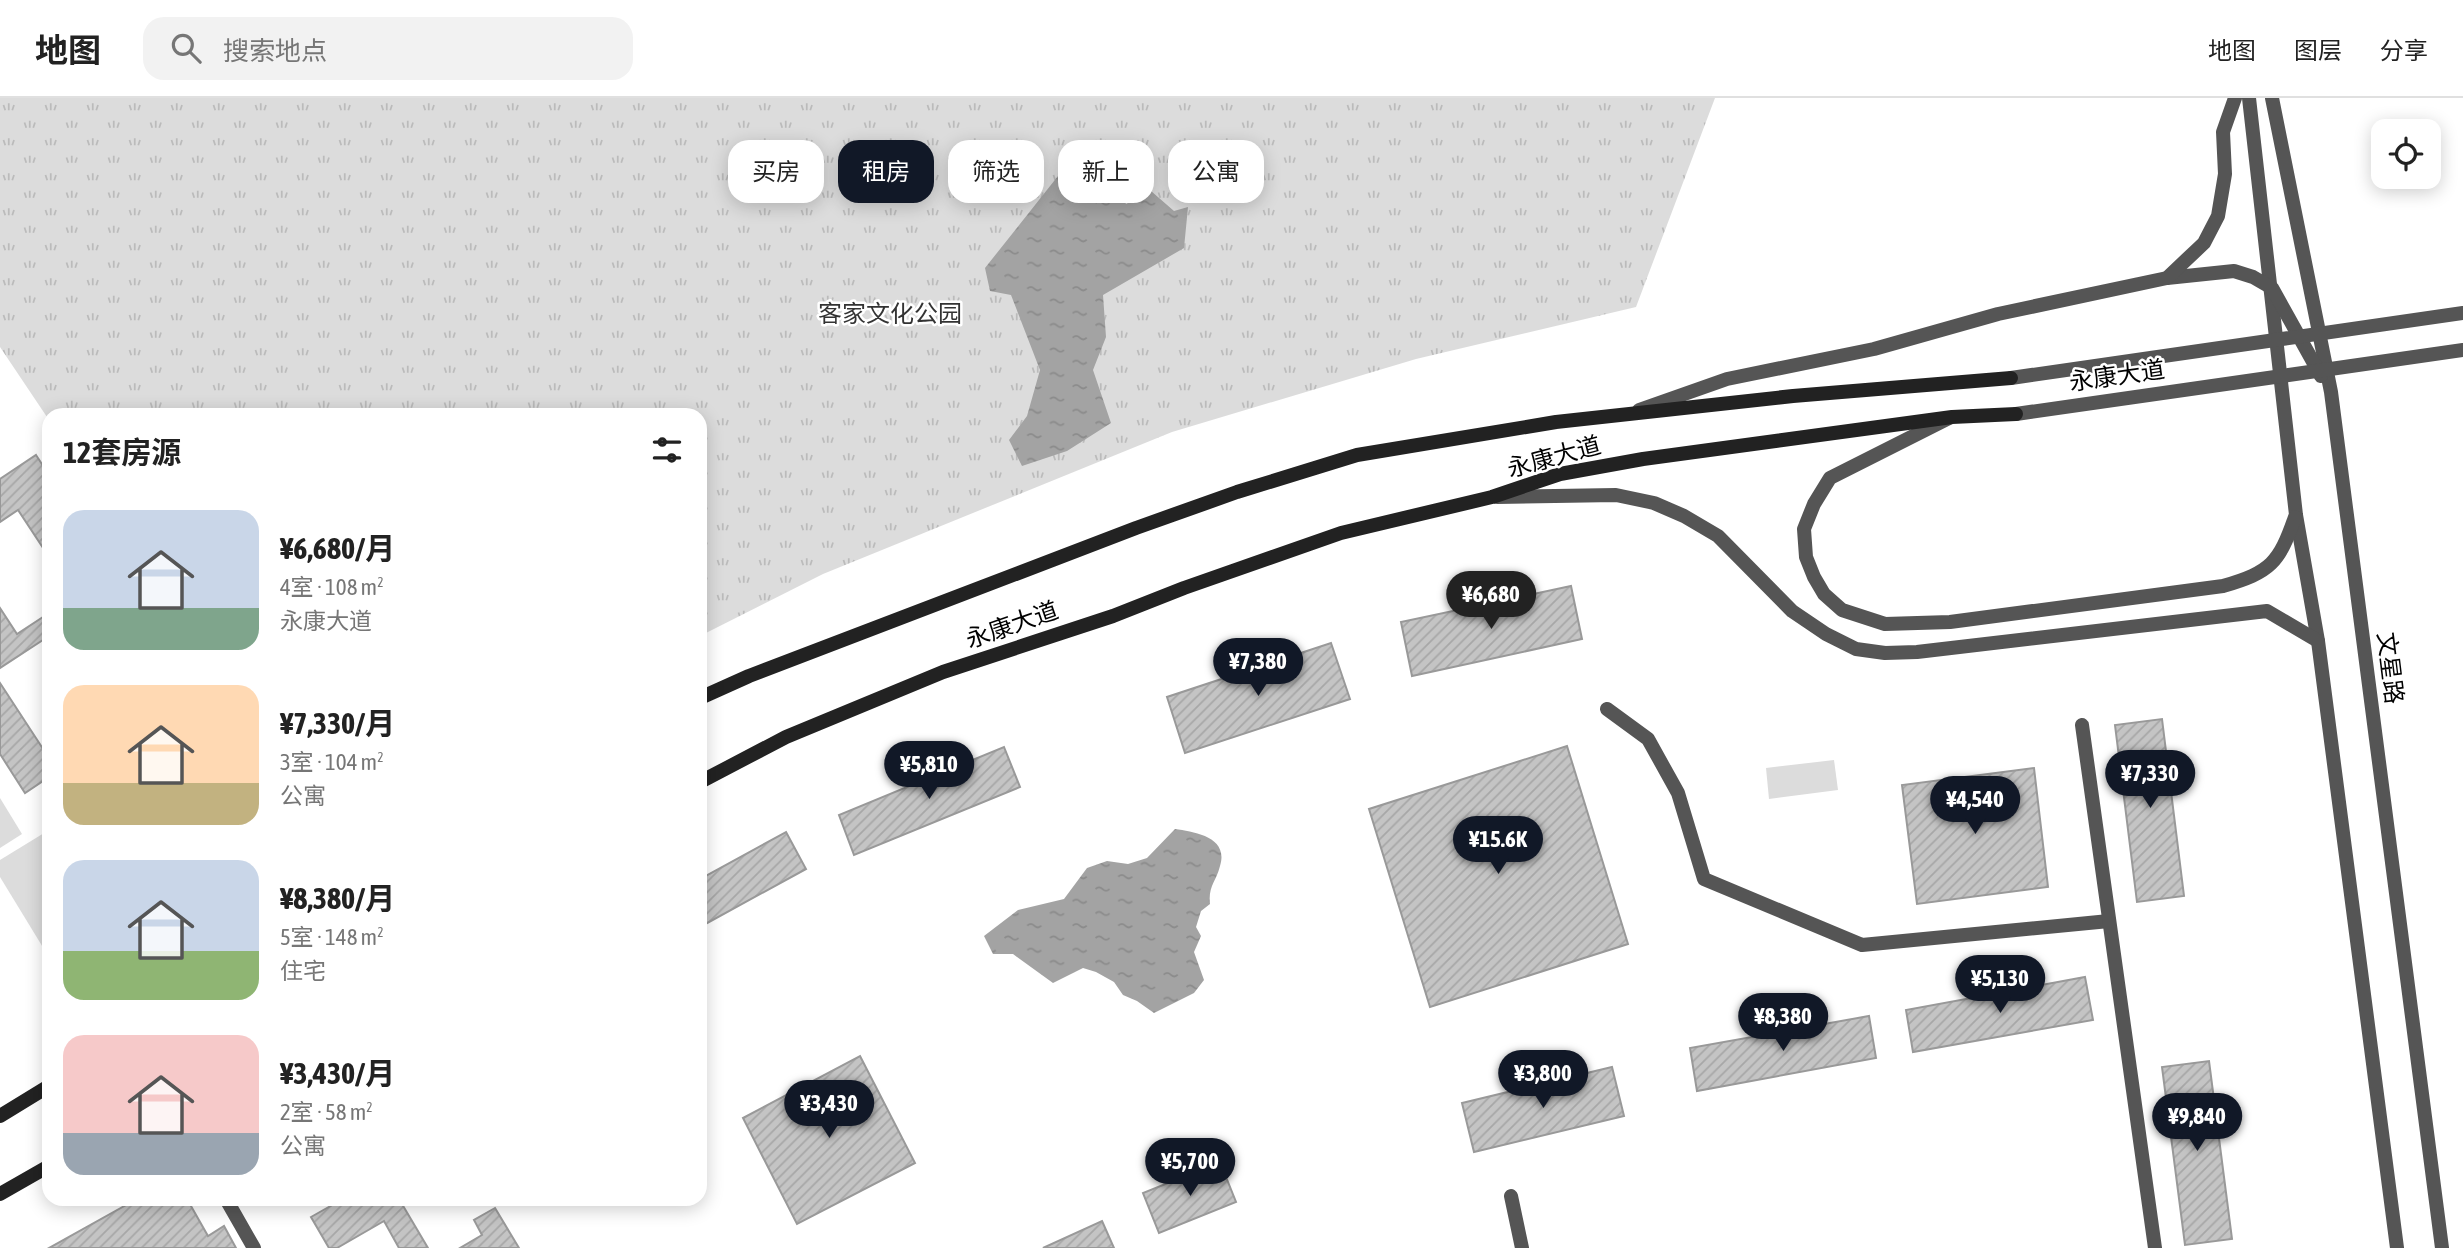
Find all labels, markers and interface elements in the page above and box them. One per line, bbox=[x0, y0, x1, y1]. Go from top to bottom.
search box bbox=[143, 17, 633, 80]
icon: search bbox=[167, 29, 205, 67]
text: 地图 bbox=[35, 31, 101, 69]
text: 搜索地点 bbox=[223, 36, 327, 66]
text: 地图 bbox=[2208, 37, 2256, 64]
text: 图层 bbox=[2294, 37, 2342, 64]
text: 分享 bbox=[2380, 37, 2428, 64]
map controls bbox=[2371, 119, 2441, 189]
button: locate bbox=[2371, 119, 2441, 189]
chip: 买房 bbox=[728, 140, 824, 203]
chip: 租房 bbox=[838, 140, 934, 203]
chip: 筛选 bbox=[948, 140, 1044, 203]
chip: 新上 bbox=[1058, 140, 1154, 203]
chip: 公寓 bbox=[1168, 140, 1264, 203]
park label: 客家文化公园 bbox=[818, 300, 962, 327]
street label: 永康大道 bbox=[2068, 355, 2166, 396]
icon: filters bbox=[648, 431, 686, 469]
street label: 永康大道 bbox=[1504, 431, 1604, 482]
text: 12套房源 bbox=[63, 435, 181, 469]
text: ¥6,680/月 bbox=[280, 531, 395, 565]
icon: home bbox=[119, 538, 203, 622]
pin: ¥6,680 bbox=[1434, 572, 1548, 631]
text: 4室 · 108 m² bbox=[280, 574, 384, 600]
text: ¥6,680 bbox=[1462, 581, 1520, 607]
street label: 永康大道 bbox=[962, 596, 1062, 653]
text: 永康大道 bbox=[280, 608, 372, 634]
street label: 文星路 bbox=[2373, 631, 2408, 705]
pin: ¥7,380 bbox=[1201, 638, 1315, 698]
text: ¥7,380 bbox=[1229, 648, 1287, 674]
text: ¥7,330/月 bbox=[280, 706, 395, 740]
icon: home bbox=[119, 713, 203, 797]
pin: ¥5,810 bbox=[872, 742, 986, 801]
text: 3室 · 104 m² bbox=[280, 749, 384, 775]
pin: ¥7,330 bbox=[2093, 750, 2207, 810]
text: ¥5,810 bbox=[900, 751, 958, 777]
text: ¥7,330 bbox=[2121, 760, 2179, 786]
pin: ¥4,540 bbox=[1918, 776, 2032, 836]
text: 公寓 bbox=[280, 783, 326, 809]
text: ¥4,540 bbox=[1946, 786, 2004, 812]
pin: ¥15.6K bbox=[1441, 816, 1555, 876]
text: ¥15.6K bbox=[1469, 826, 1527, 852]
text: ¥8,380/月 bbox=[280, 881, 395, 915]
icon: home bbox=[119, 888, 203, 972]
text: 5室 · 148 m² bbox=[280, 924, 384, 950]
pin: ¥5,130 bbox=[1943, 956, 2057, 1015]
text: 住宅 bbox=[280, 958, 326, 984]
text: ¥5,130 bbox=[1971, 965, 2029, 991]
pin: ¥8,380 bbox=[1726, 993, 1840, 1053]
text: ¥8,380 bbox=[1754, 1003, 1812, 1029]
pin: ¥3,800 bbox=[1486, 1051, 1600, 1110]
text: ¥3,430/月 bbox=[280, 1056, 395, 1090]
text: ¥3,800 bbox=[1514, 1060, 1572, 1086]
icon: home bbox=[119, 1063, 203, 1147]
pin: ¥3,430 bbox=[772, 1080, 886, 1140]
text: ¥3,430 bbox=[800, 1090, 858, 1116]
pin: ¥9,840 bbox=[2140, 1094, 2254, 1153]
text: 2室 · 58 m² bbox=[280, 1099, 373, 1125]
text: ¥9,840 bbox=[2168, 1103, 2226, 1129]
text: 公寓 bbox=[280, 1133, 326, 1159]
pin: ¥5,700 bbox=[1133, 1138, 1247, 1198]
text: ¥5,700 bbox=[1161, 1148, 1219, 1174]

